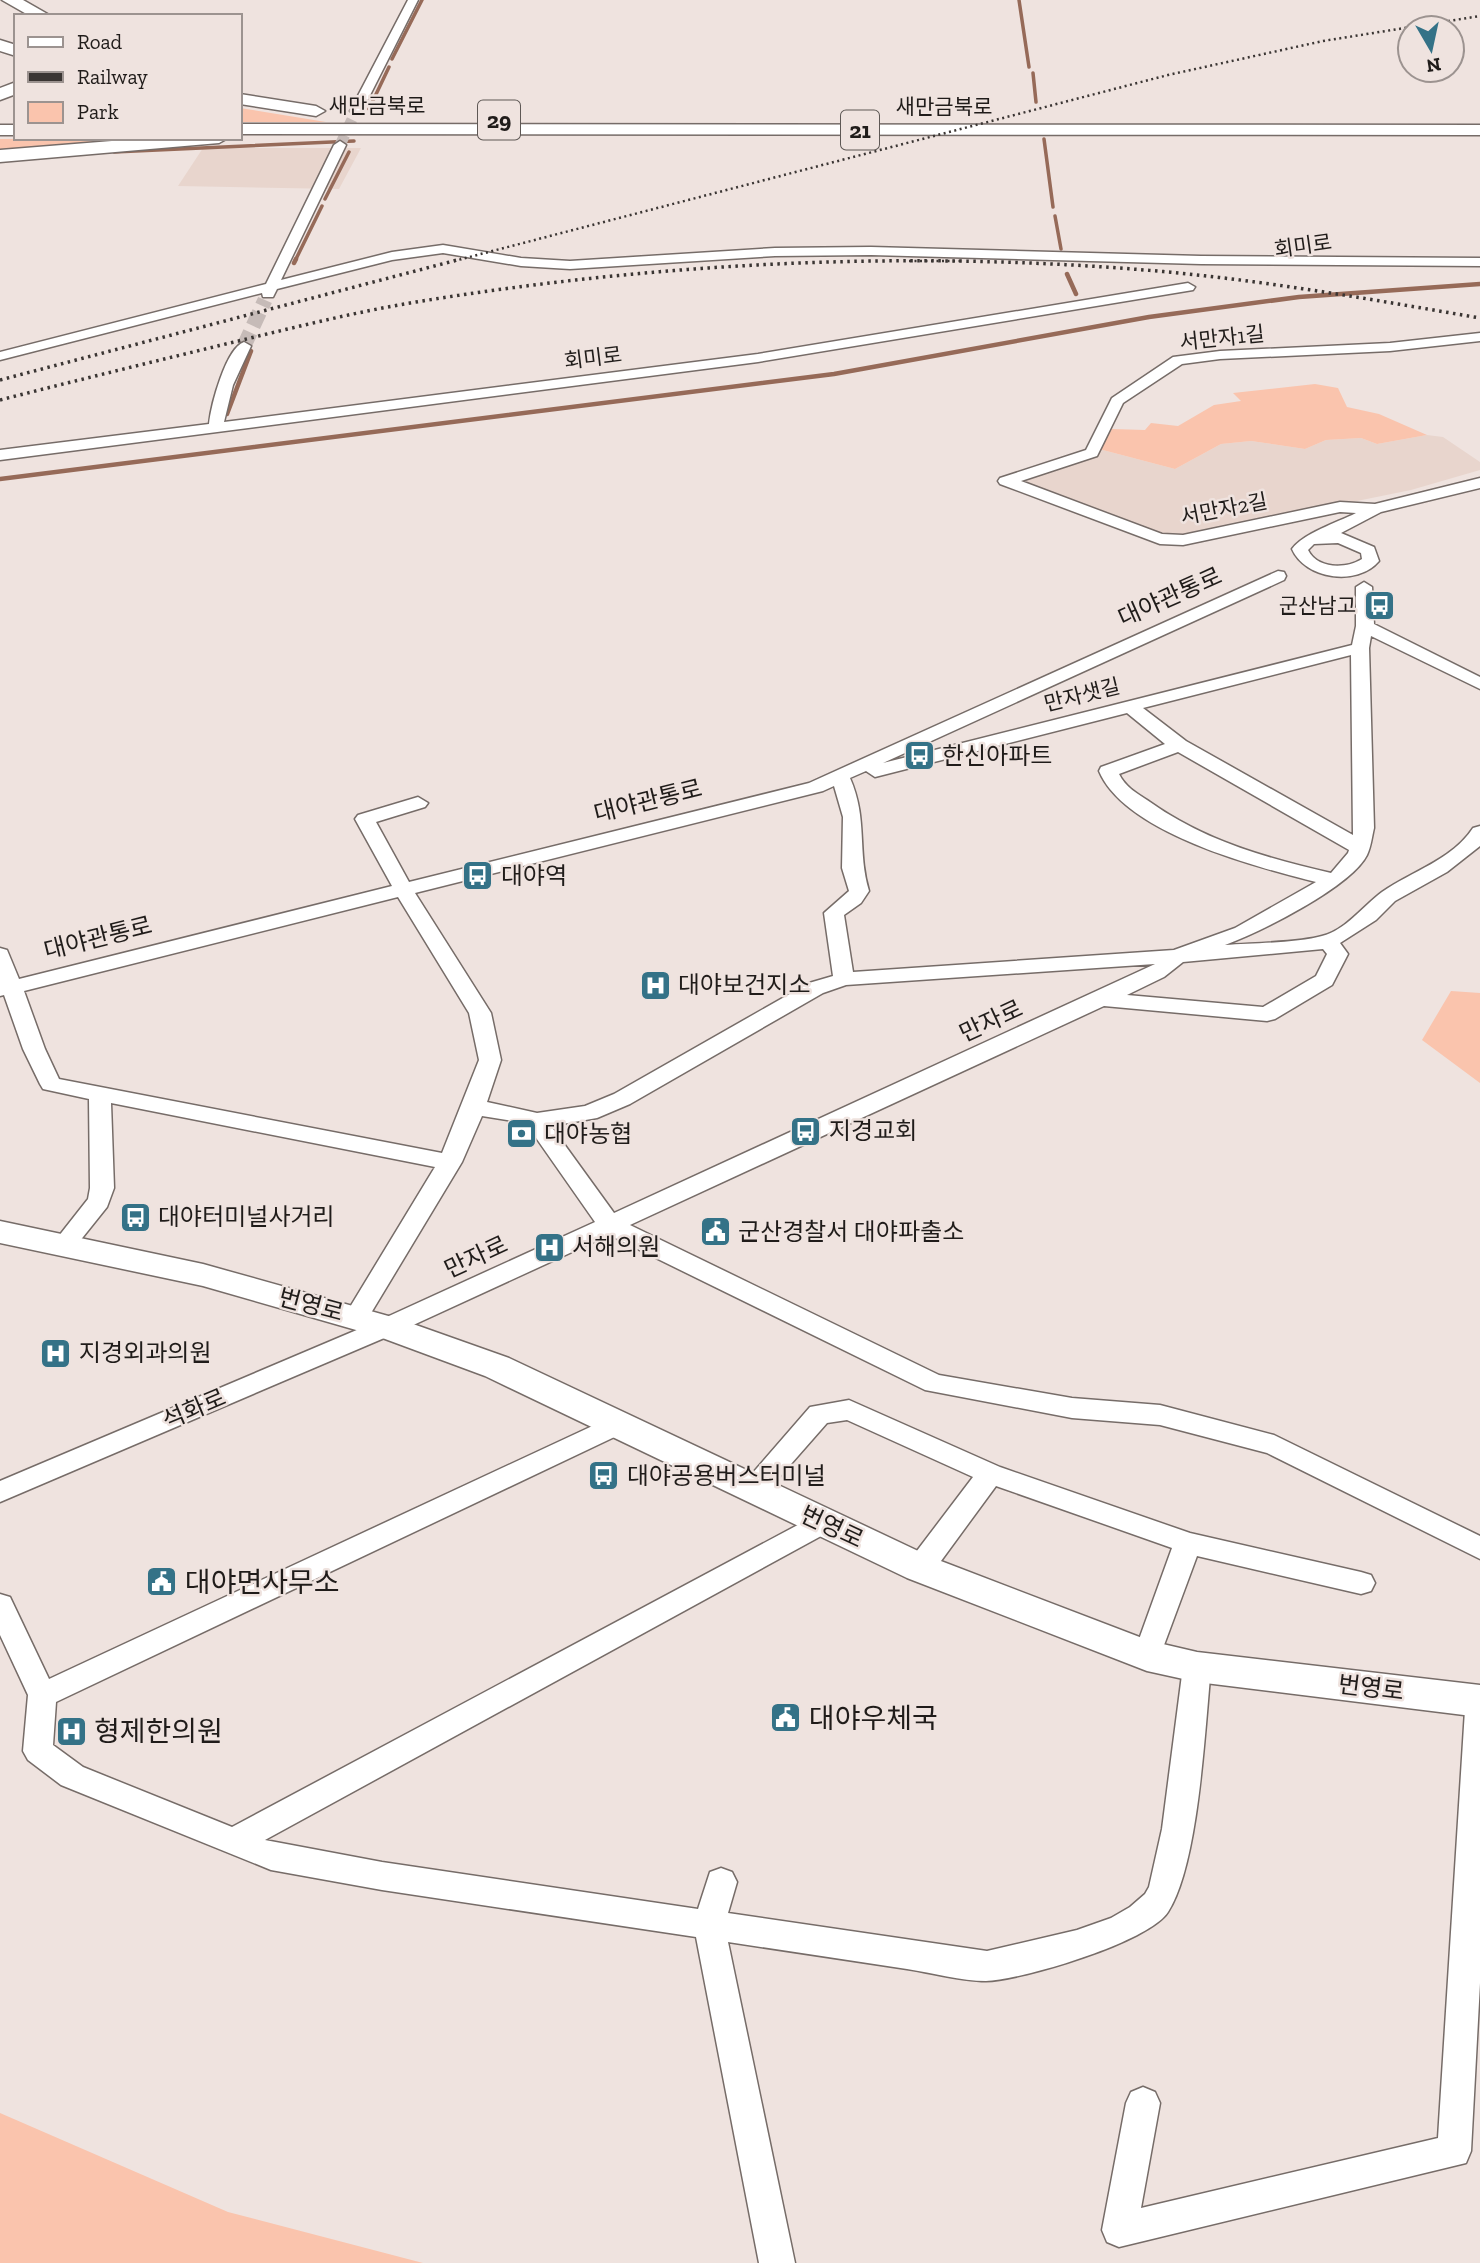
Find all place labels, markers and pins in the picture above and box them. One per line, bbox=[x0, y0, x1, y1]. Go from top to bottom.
bus stop icon: 군산남고 bbox=[1362, 589, 1396, 623]
place label: 군산남고 bbox=[1279, 593, 1356, 618]
bus stop icon: 한신아파트 bbox=[902, 739, 936, 773]
place label: 한신아파트 bbox=[942, 741, 1052, 770]
bus stop icon: 대야역 bbox=[461, 859, 495, 893]
place label: 대야역 bbox=[501, 861, 567, 890]
hospital icon: 대야보건지소 bbox=[638, 968, 672, 1002]
place label: 대야보건지소 bbox=[678, 970, 810, 999]
bus stop icon: 지경교회 bbox=[789, 1114, 823, 1148]
place label: 지경교회 bbox=[829, 1116, 917, 1145]
bank icon: 대야농협 bbox=[504, 1117, 538, 1151]
place label: 대야농협 bbox=[544, 1119, 632, 1148]
bus stop icon: 대야터미널사거리 bbox=[118, 1200, 152, 1234]
place label: 대야터미널사거리 bbox=[158, 1202, 335, 1231]
public building icon: 군산경찰서 대야파출소 bbox=[698, 1215, 732, 1249]
place label: 군산경찰서 대야파출소 bbox=[738, 1217, 964, 1246]
hospital icon: 서해의원 bbox=[532, 1230, 566, 1264]
place label: 서해의원 bbox=[572, 1232, 660, 1261]
hospital icon: 지경외과의원 bbox=[39, 1336, 73, 1370]
place label: 지경외과의원 bbox=[79, 1338, 211, 1367]
bus stop icon: 대야공용버스터미널 bbox=[587, 1459, 621, 1493]
place label: 대야공용버스터미널 bbox=[627, 1461, 826, 1490]
public building icon: 대야면사무소 bbox=[145, 1565, 179, 1599]
place label: 대야면사무소 bbox=[185, 1566, 340, 1599]
public building icon: 대야우체국 bbox=[769, 1701, 803, 1735]
place label: 대야우체국 bbox=[809, 1702, 938, 1735]
hospital icon: 형제한의원 bbox=[54, 1714, 88, 1748]
place label: 형제한의원 bbox=[94, 1715, 223, 1748]

